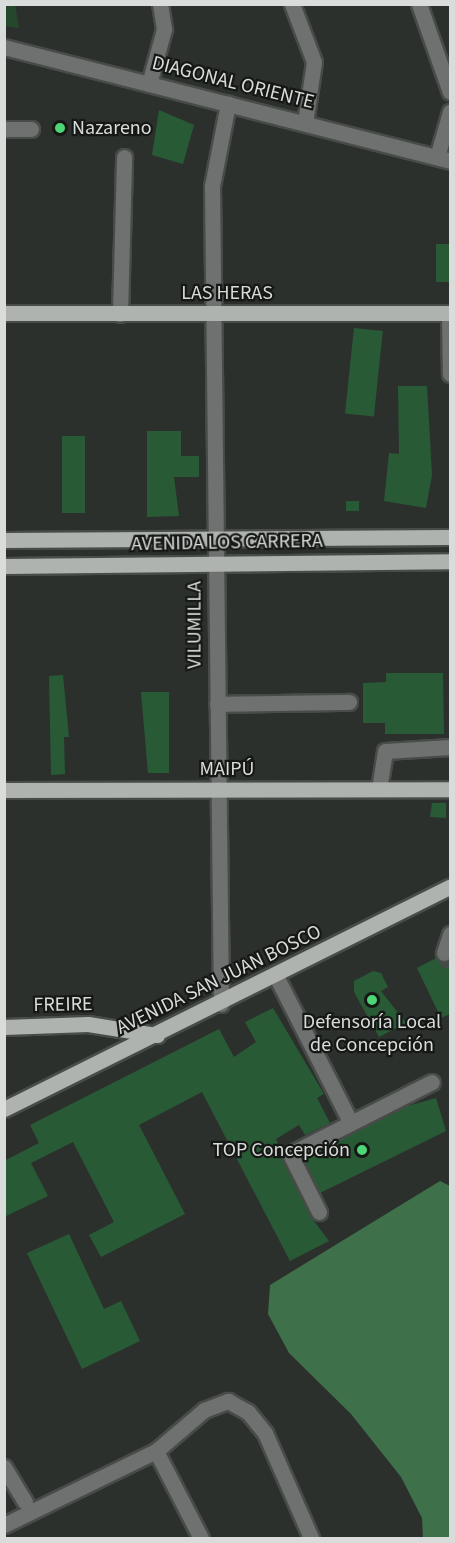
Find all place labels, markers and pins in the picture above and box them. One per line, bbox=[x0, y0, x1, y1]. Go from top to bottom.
place label: Nazareno bbox=[72, 116, 152, 140]
marker: Nazareno bbox=[53, 121, 67, 135]
marker: Defensoría Local de Concepción bbox=[365, 993, 379, 1007]
place label: Defensoría Local de Concepción bbox=[303, 1010, 441, 1057]
place label: TOP Concepción bbox=[212, 1138, 350, 1162]
marker: TOP Concepción bbox=[355, 1143, 369, 1157]

